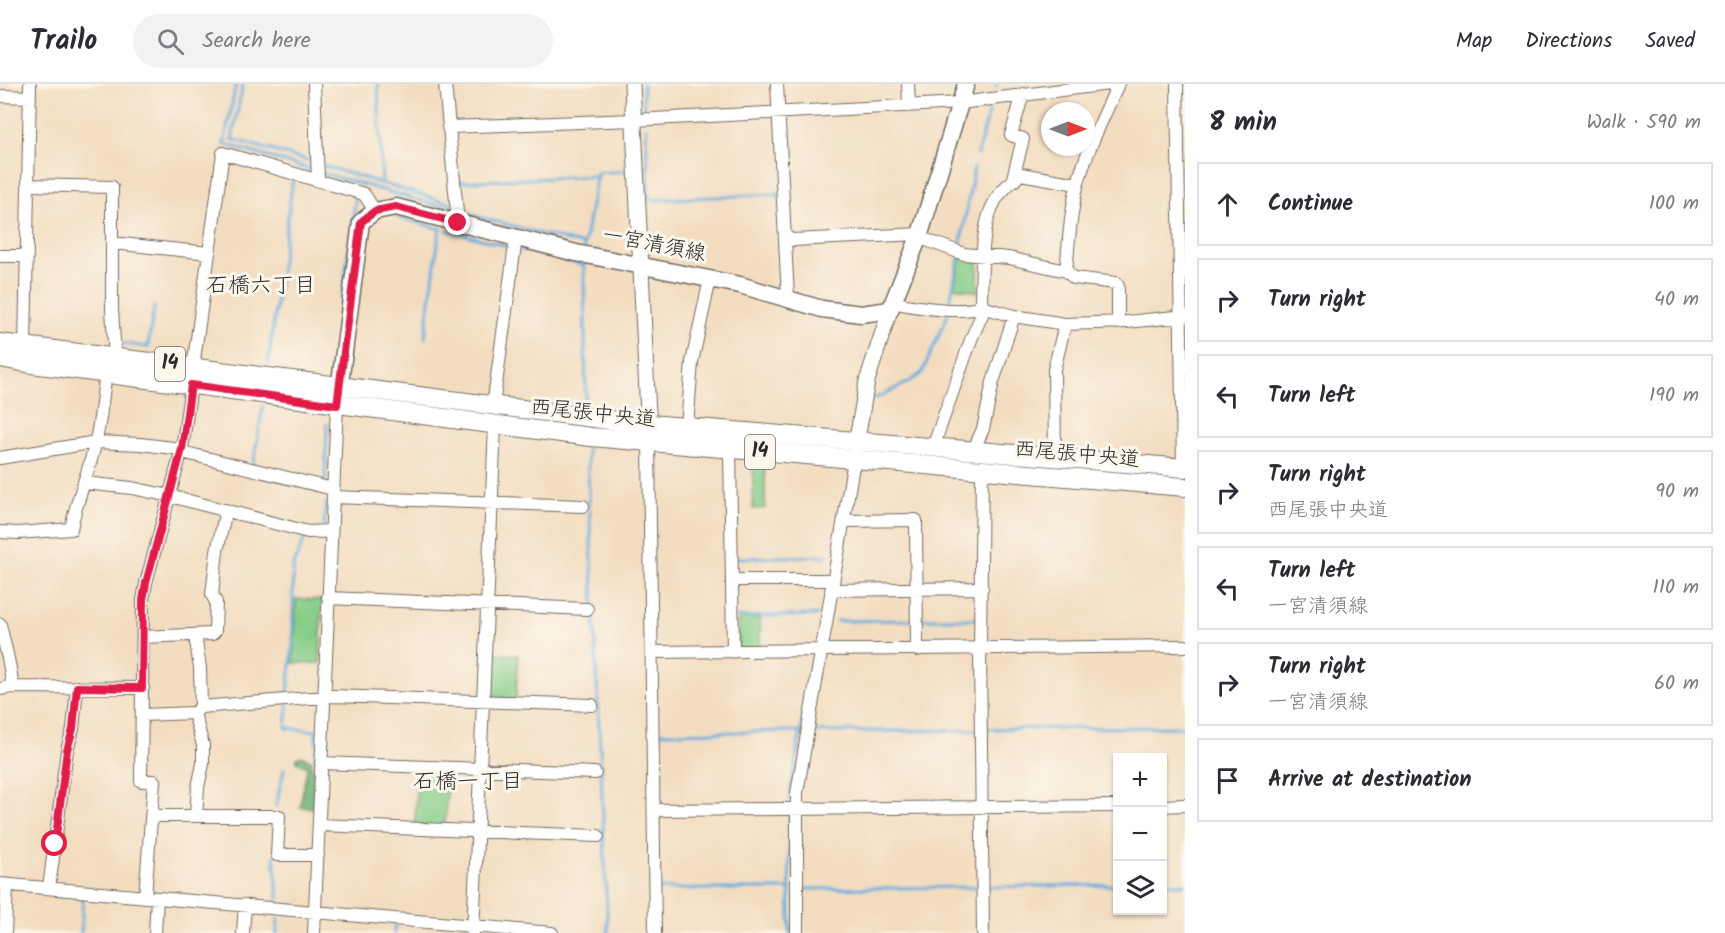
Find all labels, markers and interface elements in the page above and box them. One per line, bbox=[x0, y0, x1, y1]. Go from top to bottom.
search box bbox=[133, 14, 553, 68]
text: Trailo bbox=[30, 19, 97, 64]
text: Search here bbox=[202, 24, 311, 59]
icon: search bbox=[154, 25, 187, 58]
text: Map bbox=[1456, 25, 1492, 58]
text: Directions bbox=[1525, 25, 1612, 58]
text: Saved bbox=[1645, 25, 1695, 58]
north arrow bbox=[1041, 102, 1095, 156]
text: 8 min bbox=[1209, 102, 1277, 144]
text: Walk · 590 m bbox=[1586, 107, 1701, 139]
text: Continue bbox=[1268, 187, 1353, 222]
icon: ahead bbox=[1211, 188, 1244, 221]
text: 100 m bbox=[1649, 188, 1699, 220]
route end bbox=[444, 209, 470, 235]
street label: 一宮清須線 bbox=[599, 219, 709, 271]
district label: 石橋六丁目 bbox=[206, 269, 316, 304]
text: Turn right bbox=[1268, 283, 1366, 318]
icon: right bbox=[1211, 284, 1244, 317]
text: 40 m bbox=[1654, 284, 1699, 316]
road number: 14 bbox=[155, 347, 185, 381]
text: Turn left bbox=[1268, 379, 1355, 414]
icon: left bbox=[1211, 380, 1244, 413]
text: 190 m bbox=[1649, 380, 1699, 412]
street label: 西尾張中央道 bbox=[529, 391, 657, 437]
street label: 西尾張中央道 bbox=[1013, 433, 1141, 477]
road number: 14 bbox=[745, 435, 775, 469]
text: Turn right bbox=[1268, 458, 1366, 493]
icon: right bbox=[1211, 476, 1244, 509]
text: 90 m bbox=[1655, 476, 1699, 508]
text: 西尾張中央道 bbox=[1268, 495, 1388, 527]
text: Turn left bbox=[1268, 554, 1355, 589]
icon: left bbox=[1211, 572, 1244, 605]
text: 110 m bbox=[1653, 572, 1699, 604]
text: 一宮清須線 bbox=[1268, 591, 1368, 623]
text: Turn right bbox=[1268, 650, 1366, 685]
icon: right bbox=[1211, 668, 1244, 701]
text: 60 m bbox=[1654, 668, 1699, 700]
text: 一宮清須線 bbox=[1268, 687, 1368, 719]
map controls bbox=[1113, 753, 1167, 915]
button: + bbox=[1113, 753, 1167, 807]
text: Arrive at destination bbox=[1268, 763, 1471, 798]
icon: arrive bbox=[1211, 764, 1244, 797]
district label: 石橋一丁目 bbox=[413, 765, 523, 800]
button: − bbox=[1113, 807, 1167, 861]
route start bbox=[41, 830, 67, 856]
button: layers bbox=[1113, 861, 1167, 915]

